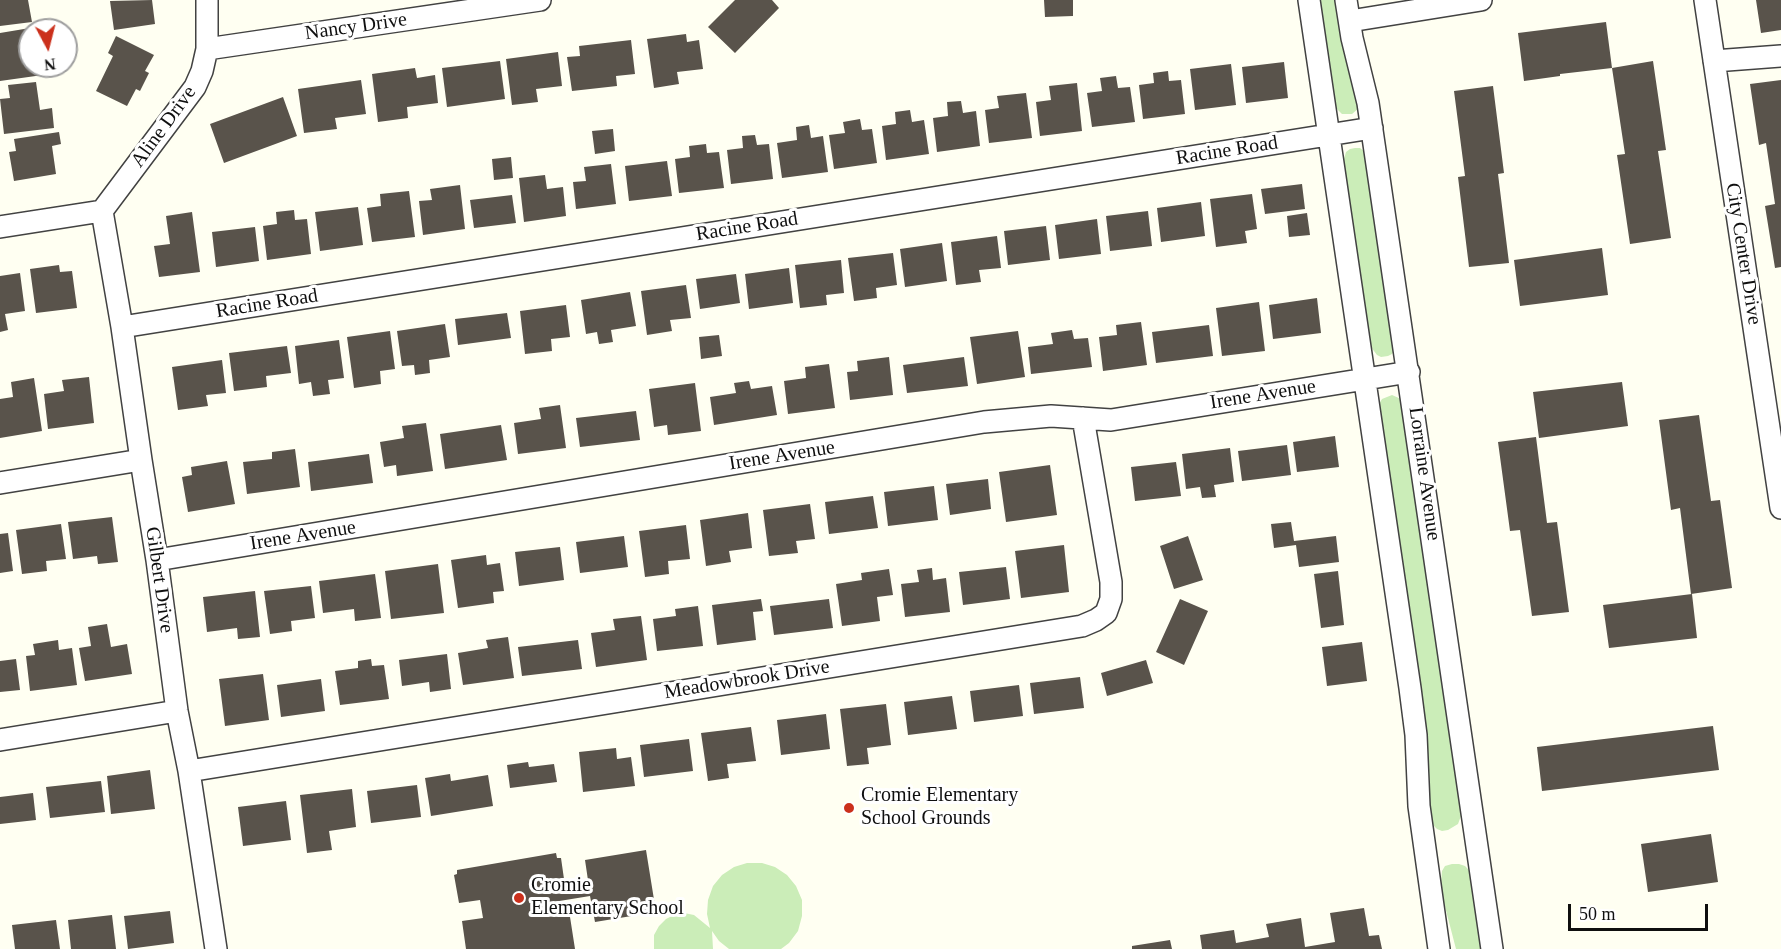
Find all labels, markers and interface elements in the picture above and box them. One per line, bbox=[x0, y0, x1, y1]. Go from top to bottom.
street label: Nancy Drive bbox=[303, 8, 409, 46]
north arrow bbox=[18, 18, 78, 78]
text: N bbox=[43, 55, 57, 74]
street label: Aline Drive bbox=[126, 82, 202, 172]
street label: Racine Road bbox=[1174, 131, 1280, 171]
street label: City Center Drive bbox=[1720, 181, 1766, 327]
street label: Racine Road bbox=[694, 207, 800, 247]
street label: Racine Road bbox=[214, 284, 320, 324]
street label: Irene Avenue bbox=[1208, 375, 1318, 415]
street label: Lorraine Avenue bbox=[1403, 406, 1445, 542]
street label: Irene Avenue bbox=[727, 436, 837, 476]
street label: Irene Avenue bbox=[248, 516, 358, 556]
street label: Gilbert Drive bbox=[140, 525, 178, 635]
street label: Meadowbrook Drive bbox=[663, 655, 831, 705]
place label: Cromie Elementary School Grounds bbox=[861, 784, 1018, 831]
marker: Cromie Elementary School Grounds bbox=[842, 801, 856, 815]
place label: Cromie Elementary School bbox=[531, 874, 684, 921]
marker: Cromie Elementary School bbox=[512, 891, 526, 905]
scale bar bbox=[1571, 892, 1710, 930]
text: 50 m bbox=[1579, 904, 1616, 924]

